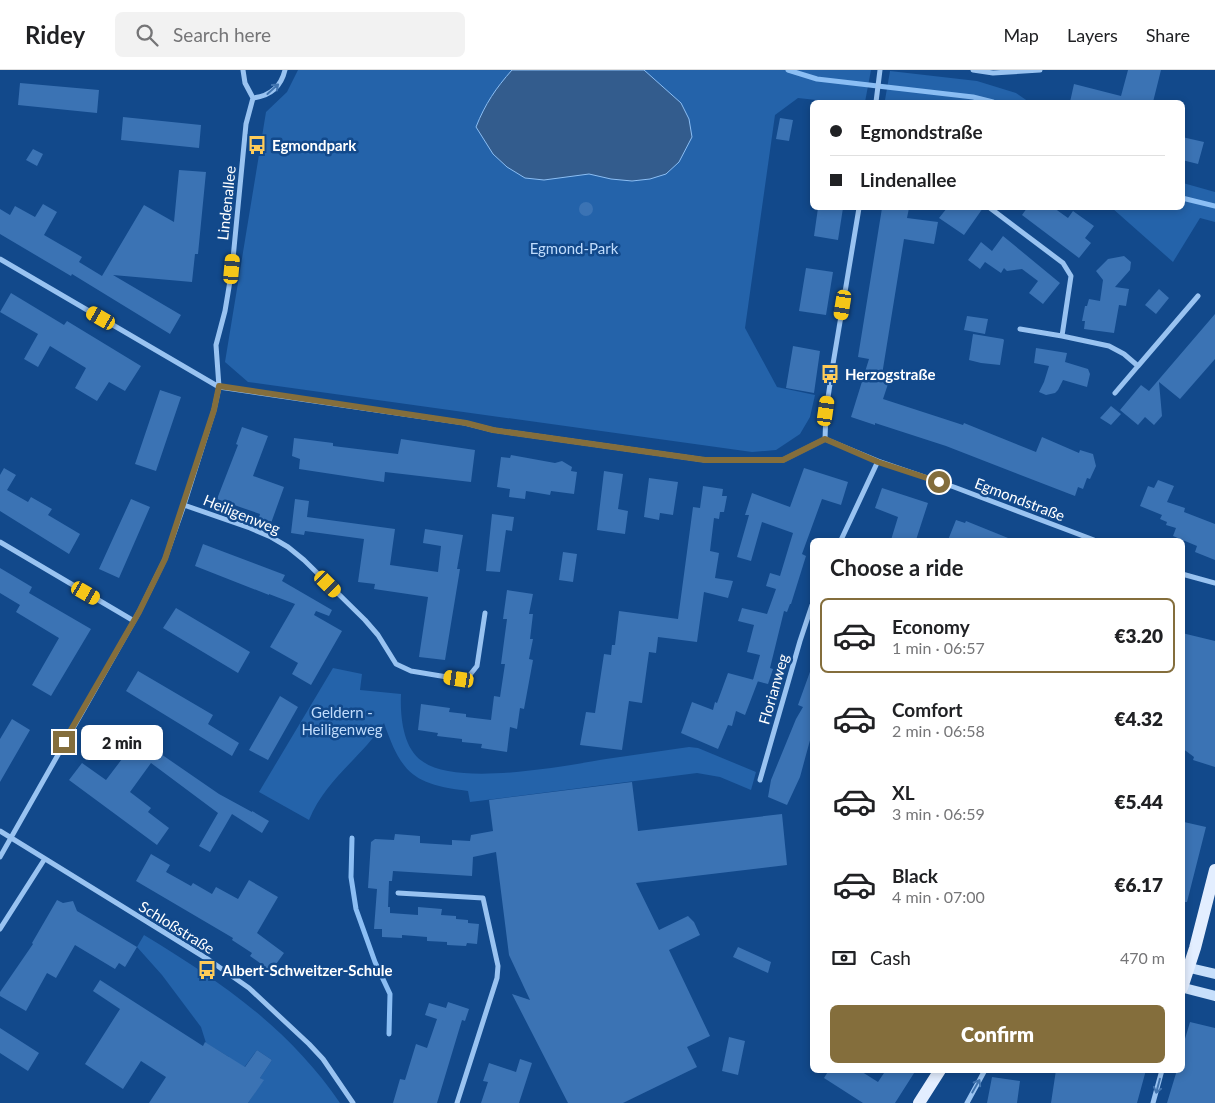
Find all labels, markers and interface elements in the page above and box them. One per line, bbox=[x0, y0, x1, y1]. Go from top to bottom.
search box bbox=[115, 12, 465, 57]
text: Ridey bbox=[25, 20, 85, 49]
icon: search bbox=[133, 21, 161, 49]
text: Search here bbox=[173, 23, 271, 46]
text: Map bbox=[1003, 24, 1039, 46]
text: Layers bbox=[1067, 24, 1118, 46]
text: Share bbox=[1146, 24, 1190, 46]
one-way arrow bbox=[267, 83, 280, 95]
text: Egmondstraße bbox=[860, 120, 983, 143]
bus stop icon: Egmondpark bbox=[246, 134, 268, 156]
place label: Egmondpark bbox=[272, 136, 357, 154]
street label: Lindenallee bbox=[213, 165, 239, 241]
text: Lindenallee bbox=[860, 168, 956, 191]
park label: Egmond-Park bbox=[530, 239, 619, 257]
car bbox=[223, 253, 240, 285]
car bbox=[833, 289, 852, 321]
car bbox=[84, 304, 117, 332]
bus stop icon: Herzogstraße bbox=[819, 363, 841, 385]
place label: Herzogstraße bbox=[845, 365, 936, 383]
car bbox=[816, 395, 835, 427]
route start bbox=[928, 471, 950, 493]
street label: Egmondstraße bbox=[972, 474, 1068, 524]
street label: Heiligenweg bbox=[201, 490, 283, 538]
text: Choose a ride bbox=[830, 554, 964, 581]
car bbox=[312, 568, 343, 600]
car bbox=[69, 579, 102, 607]
icon: car bbox=[832, 613, 877, 658]
text: Economy bbox=[892, 615, 970, 638]
text: €3.20 bbox=[1114, 624, 1163, 647]
text: 1 min · 06:57 bbox=[892, 638, 985, 657]
street label: Florianweg bbox=[754, 651, 792, 726]
car bbox=[443, 669, 474, 689]
icon: car bbox=[832, 696, 877, 741]
text: Comfort bbox=[892, 698, 963, 721]
park label: Geldern - Heiligenweg bbox=[301, 703, 383, 738]
text: €4.32 bbox=[1114, 707, 1163, 730]
text: 2 min · 06:58 bbox=[892, 721, 985, 740]
callout: 2 min bbox=[82, 724, 164, 760]
route end bbox=[53, 731, 75, 753]
text: 2 min bbox=[102, 733, 142, 752]
icon: car bbox=[832, 779, 877, 824]
text: XL bbox=[892, 781, 915, 804]
text: €5.44 bbox=[1114, 790, 1163, 813]
text: 3 min · 06:59 bbox=[892, 804, 985, 823]
icon: car bbox=[832, 862, 877, 907]
text: Black bbox=[892, 864, 938, 887]
text: €6.17 bbox=[1114, 873, 1163, 896]
text: 4 min · 07:00 bbox=[892, 887, 985, 906]
street label: Schloßstraße bbox=[136, 897, 218, 957]
icon: cash bbox=[830, 944, 858, 972]
text: Cash bbox=[870, 946, 911, 969]
text: 470 m bbox=[1120, 948, 1165, 967]
bus stop icon: Albert-Schweitzer-Schule bbox=[196, 959, 218, 981]
place label: Albert-Schweitzer-Schule bbox=[221, 961, 392, 979]
button: Confirm bbox=[830, 1005, 1165, 1063]
one-way arrow bbox=[1152, 1078, 1162, 1094]
one-way arrow bbox=[971, 1079, 981, 1094]

